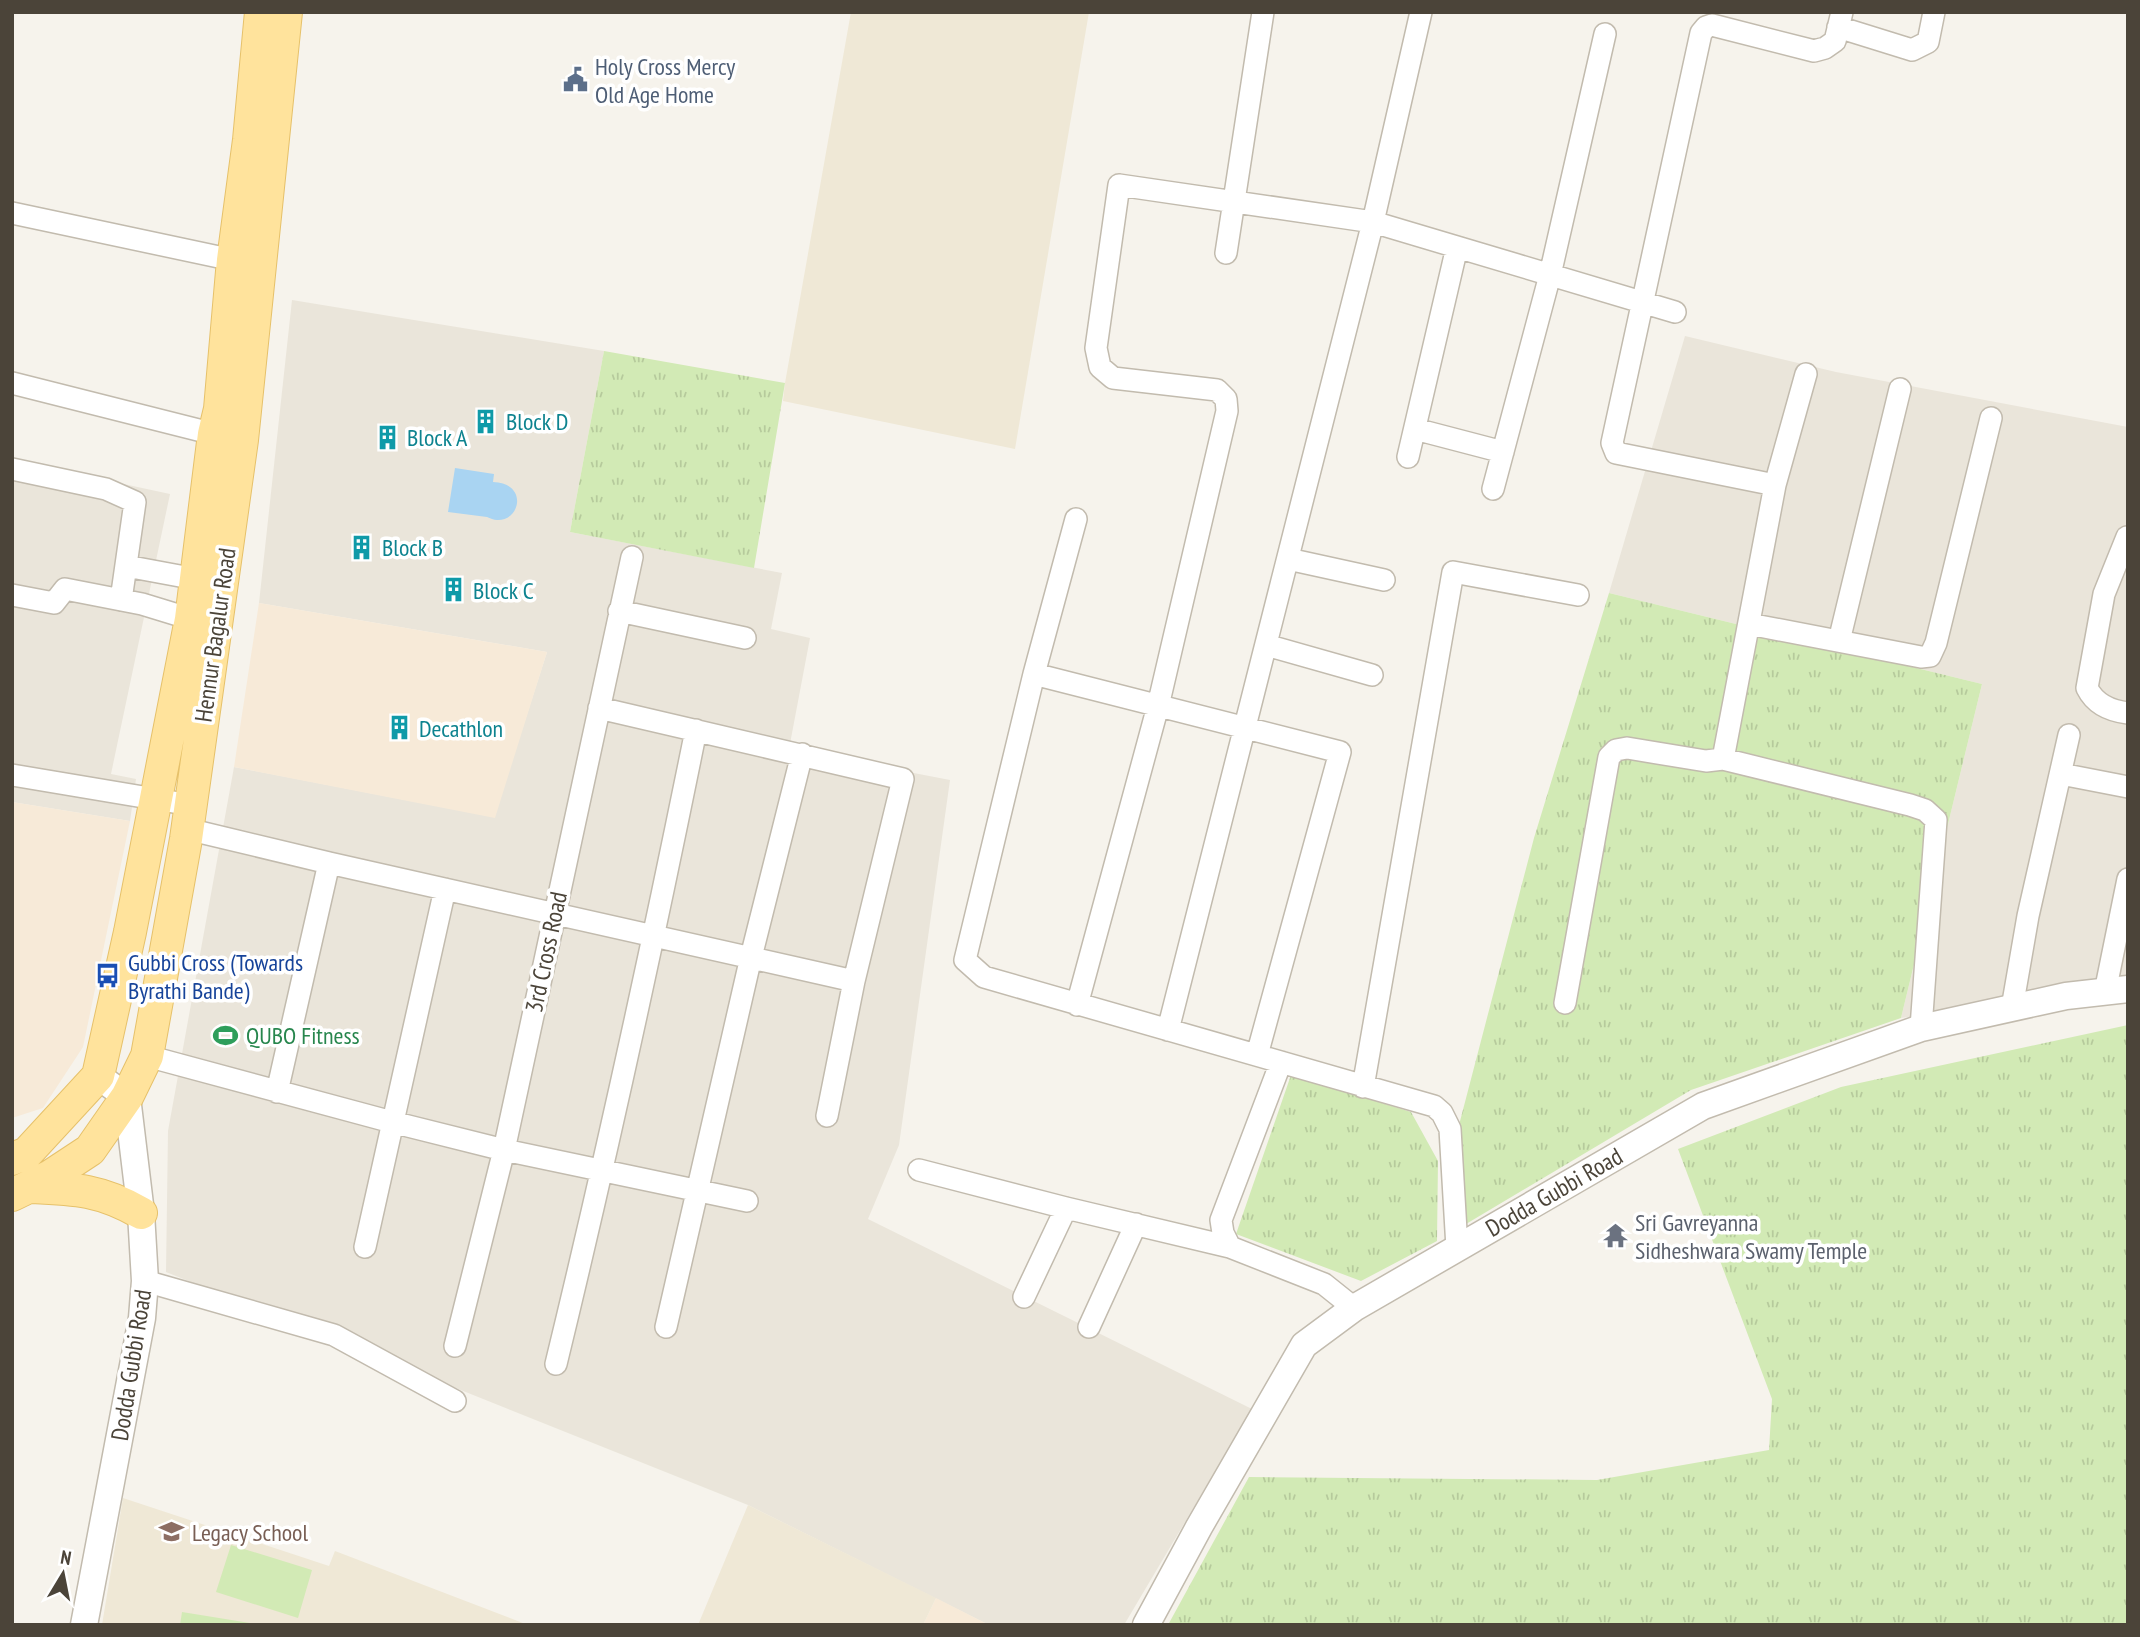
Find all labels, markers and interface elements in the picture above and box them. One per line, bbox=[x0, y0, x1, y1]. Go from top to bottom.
place label: Holy Cross Mercy Old Age Home bbox=[595, 51, 735, 110]
public building icon: Holy Cross Mercy Old Age Home bbox=[561, 66, 589, 94]
place label: Block D bbox=[506, 406, 568, 437]
building icon: Block D bbox=[472, 407, 500, 435]
place label: Block A bbox=[407, 422, 468, 453]
building icon: Block A bbox=[373, 423, 401, 451]
place label: Block B bbox=[382, 532, 443, 563]
building icon: Block B bbox=[348, 533, 376, 561]
street label: Hennur Bagalur Road bbox=[187, 546, 243, 724]
place label: Block C bbox=[473, 575, 534, 606]
building icon: Block C bbox=[439, 576, 467, 604]
place label: Decathlon bbox=[419, 713, 503, 744]
building icon: Decathlon bbox=[385, 714, 413, 742]
street label: 3rd Cross Road bbox=[518, 889, 574, 1015]
place label: Gubbi Cross (Towards Byrathi Bande) bbox=[128, 947, 303, 1006]
bus stop icon: Gubbi Cross (Towards Byrathi Bande) bbox=[94, 962, 122, 990]
place label: QUBO Fitness bbox=[246, 1020, 360, 1051]
sports icon: QUBO Fitness bbox=[212, 1021, 240, 1049]
street label: Dodda Gubbi Road bbox=[1480, 1140, 1628, 1244]
place label: Sri Gavreyanna Sidheshwara Swamy Temple bbox=[1635, 1207, 1867, 1266]
temple icon: Sri Gavreyanna Sidheshwara Swamy Temple bbox=[1601, 1222, 1629, 1250]
street label: Dodda Gubbi Road bbox=[104, 1287, 158, 1443]
place label: Legacy School bbox=[192, 1517, 308, 1548]
school or university icon: Legacy School bbox=[158, 1518, 186, 1546]
north arrow bbox=[28, 1539, 98, 1609]
text: N bbox=[59, 1545, 73, 1570]

